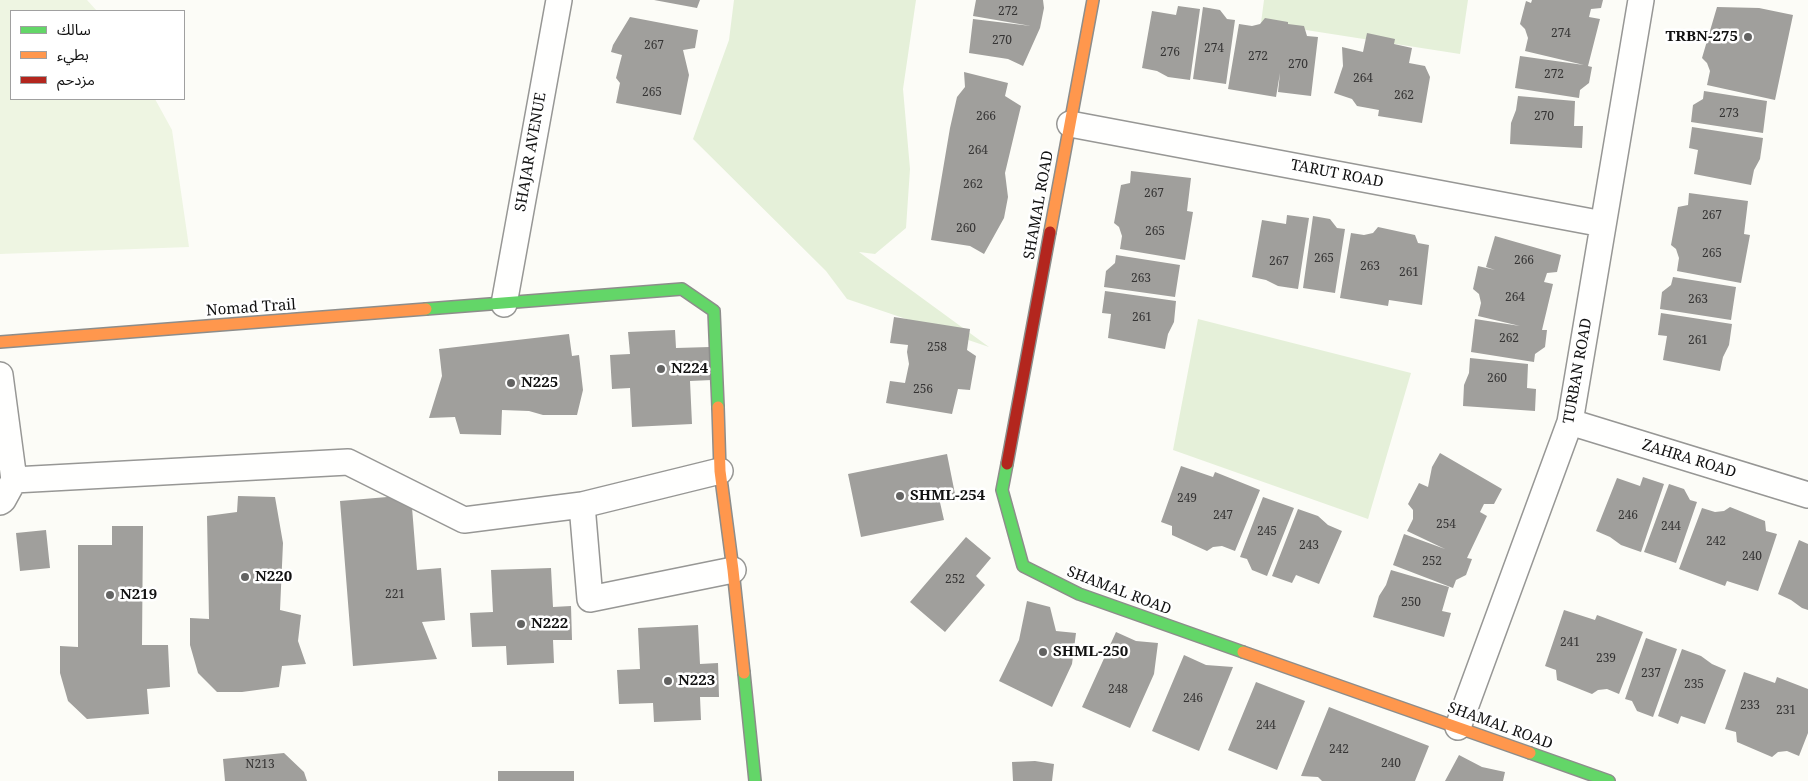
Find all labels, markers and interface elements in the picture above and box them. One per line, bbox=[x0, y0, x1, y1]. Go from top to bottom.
house number: 272 bbox=[998, 5, 1018, 19]
legend bbox=[10, 10, 185, 100]
text: سالك bbox=[57, 19, 91, 39]
house number: 274 bbox=[1551, 27, 1571, 41]
place label: TRBN-275 bbox=[1666, 28, 1738, 46]
marker: TRBN-275 bbox=[1742, 31, 1754, 43]
house number: 270 bbox=[992, 34, 1012, 48]
house number: 267 bbox=[644, 39, 664, 53]
house number: 274 bbox=[1204, 42, 1224, 56]
text: بطيء bbox=[57, 44, 89, 64]
house number: 276 bbox=[1160, 46, 1180, 60]
house number: 272 bbox=[1248, 50, 1268, 64]
house number: 270 bbox=[1288, 58, 1308, 72]
house number: 272 bbox=[1544, 68, 1564, 82]
text: مزدحم bbox=[57, 69, 95, 89]
house number: 264 bbox=[1353, 72, 1373, 86]
house number: 265 bbox=[642, 86, 662, 100]
house number: 262 bbox=[1394, 89, 1414, 103]
street label: SHAJAR AVENUE bbox=[512, 91, 550, 213]
house number: 273 bbox=[1719, 107, 1739, 121]
house number: 266 bbox=[976, 110, 996, 124]
house number: 270 bbox=[1534, 110, 1554, 124]
house number: 264 bbox=[968, 144, 988, 158]
street label: SHAMAL ROAD bbox=[1021, 149, 1057, 261]
street label: TARUT ROAD bbox=[1289, 156, 1385, 192]
house number: 262 bbox=[963, 178, 983, 192]
house number: 267 bbox=[1144, 187, 1164, 201]
house number: 267 bbox=[1702, 209, 1722, 223]
house number: 260 bbox=[956, 222, 976, 236]
house number: 265 bbox=[1145, 225, 1165, 239]
house number: 265 bbox=[1702, 247, 1722, 261]
house number: 265 bbox=[1314, 252, 1334, 266]
house number: 266 bbox=[1514, 254, 1534, 268]
house number: 267 bbox=[1269, 255, 1289, 269]
house number: 263 bbox=[1360, 260, 1380, 274]
house number: 261 bbox=[1399, 266, 1419, 280]
house number: 263 bbox=[1131, 272, 1151, 286]
house number: 264 bbox=[1505, 291, 1525, 305]
house number: 263 bbox=[1688, 293, 1708, 307]
street label: Nomad Trail bbox=[206, 296, 296, 320]
house number: 261 bbox=[1132, 311, 1152, 325]
street label: TURBAN ROAD bbox=[1560, 317, 1596, 425]
house number: 262 bbox=[1499, 332, 1519, 346]
house number: 261 bbox=[1688, 334, 1708, 348]
house number: 258 bbox=[927, 341, 947, 355]
place label: N224 bbox=[671, 360, 708, 378]
marker: N224 bbox=[655, 363, 667, 375]
house number: 260 bbox=[1487, 372, 1507, 386]
place label: N225 bbox=[521, 374, 558, 392]
marker: N225 bbox=[505, 377, 517, 389]
house number: 256 bbox=[913, 383, 933, 397]
street label: ZAHRA ROAD bbox=[1640, 436, 1738, 482]
place label: SHML-254 bbox=[910, 487, 985, 505]
marker: SHML-254 bbox=[894, 490, 906, 502]
house number: 249 bbox=[1177, 492, 1197, 506]
house number: 247 bbox=[1213, 509, 1233, 523]
house number: 246 bbox=[1618, 509, 1638, 523]
house number: 254 bbox=[1436, 518, 1456, 532]
house number: 244 bbox=[1661, 520, 1681, 534]
house number: 245 bbox=[1257, 525, 1277, 539]
house number: 242 bbox=[1706, 535, 1726, 549]
house number: 243 bbox=[1299, 539, 1319, 553]
house number: 240 bbox=[1742, 550, 1762, 564]
house number: 252 bbox=[1422, 555, 1442, 569]
street label: SHAMAL ROAD bbox=[1064, 563, 1174, 619]
place label: N220 bbox=[255, 568, 292, 586]
marker: N220 bbox=[239, 571, 251, 583]
house number: 252 bbox=[945, 573, 965, 587]
place label: N219 bbox=[120, 586, 157, 604]
house number: 221 bbox=[385, 588, 405, 602]
marker: N219 bbox=[104, 589, 116, 601]
house number: 250 bbox=[1401, 596, 1421, 610]
place label: N222 bbox=[531, 615, 568, 633]
marker: N222 bbox=[515, 618, 527, 630]
house number: 241 bbox=[1560, 636, 1580, 650]
place label: SHML-250 bbox=[1053, 643, 1128, 661]
marker: SHML-250 bbox=[1037, 646, 1049, 658]
house number: 239 bbox=[1596, 652, 1616, 666]
house number: 237 bbox=[1641, 667, 1661, 681]
place label: N223 bbox=[678, 672, 715, 690]
marker: N223 bbox=[662, 675, 674, 687]
house number: 235 bbox=[1684, 678, 1704, 692]
house number: 248 bbox=[1108, 683, 1128, 697]
house number: 246 bbox=[1183, 692, 1203, 706]
street label: SHAMAL ROAD bbox=[1445, 699, 1555, 753]
house number: 233 bbox=[1740, 699, 1760, 713]
house number: 231 bbox=[1776, 704, 1796, 718]
house number: 244 bbox=[1256, 719, 1276, 733]
house number: 242 bbox=[1329, 743, 1349, 757]
house number: 240 bbox=[1381, 757, 1401, 771]
house number: N213 bbox=[245, 758, 275, 772]

